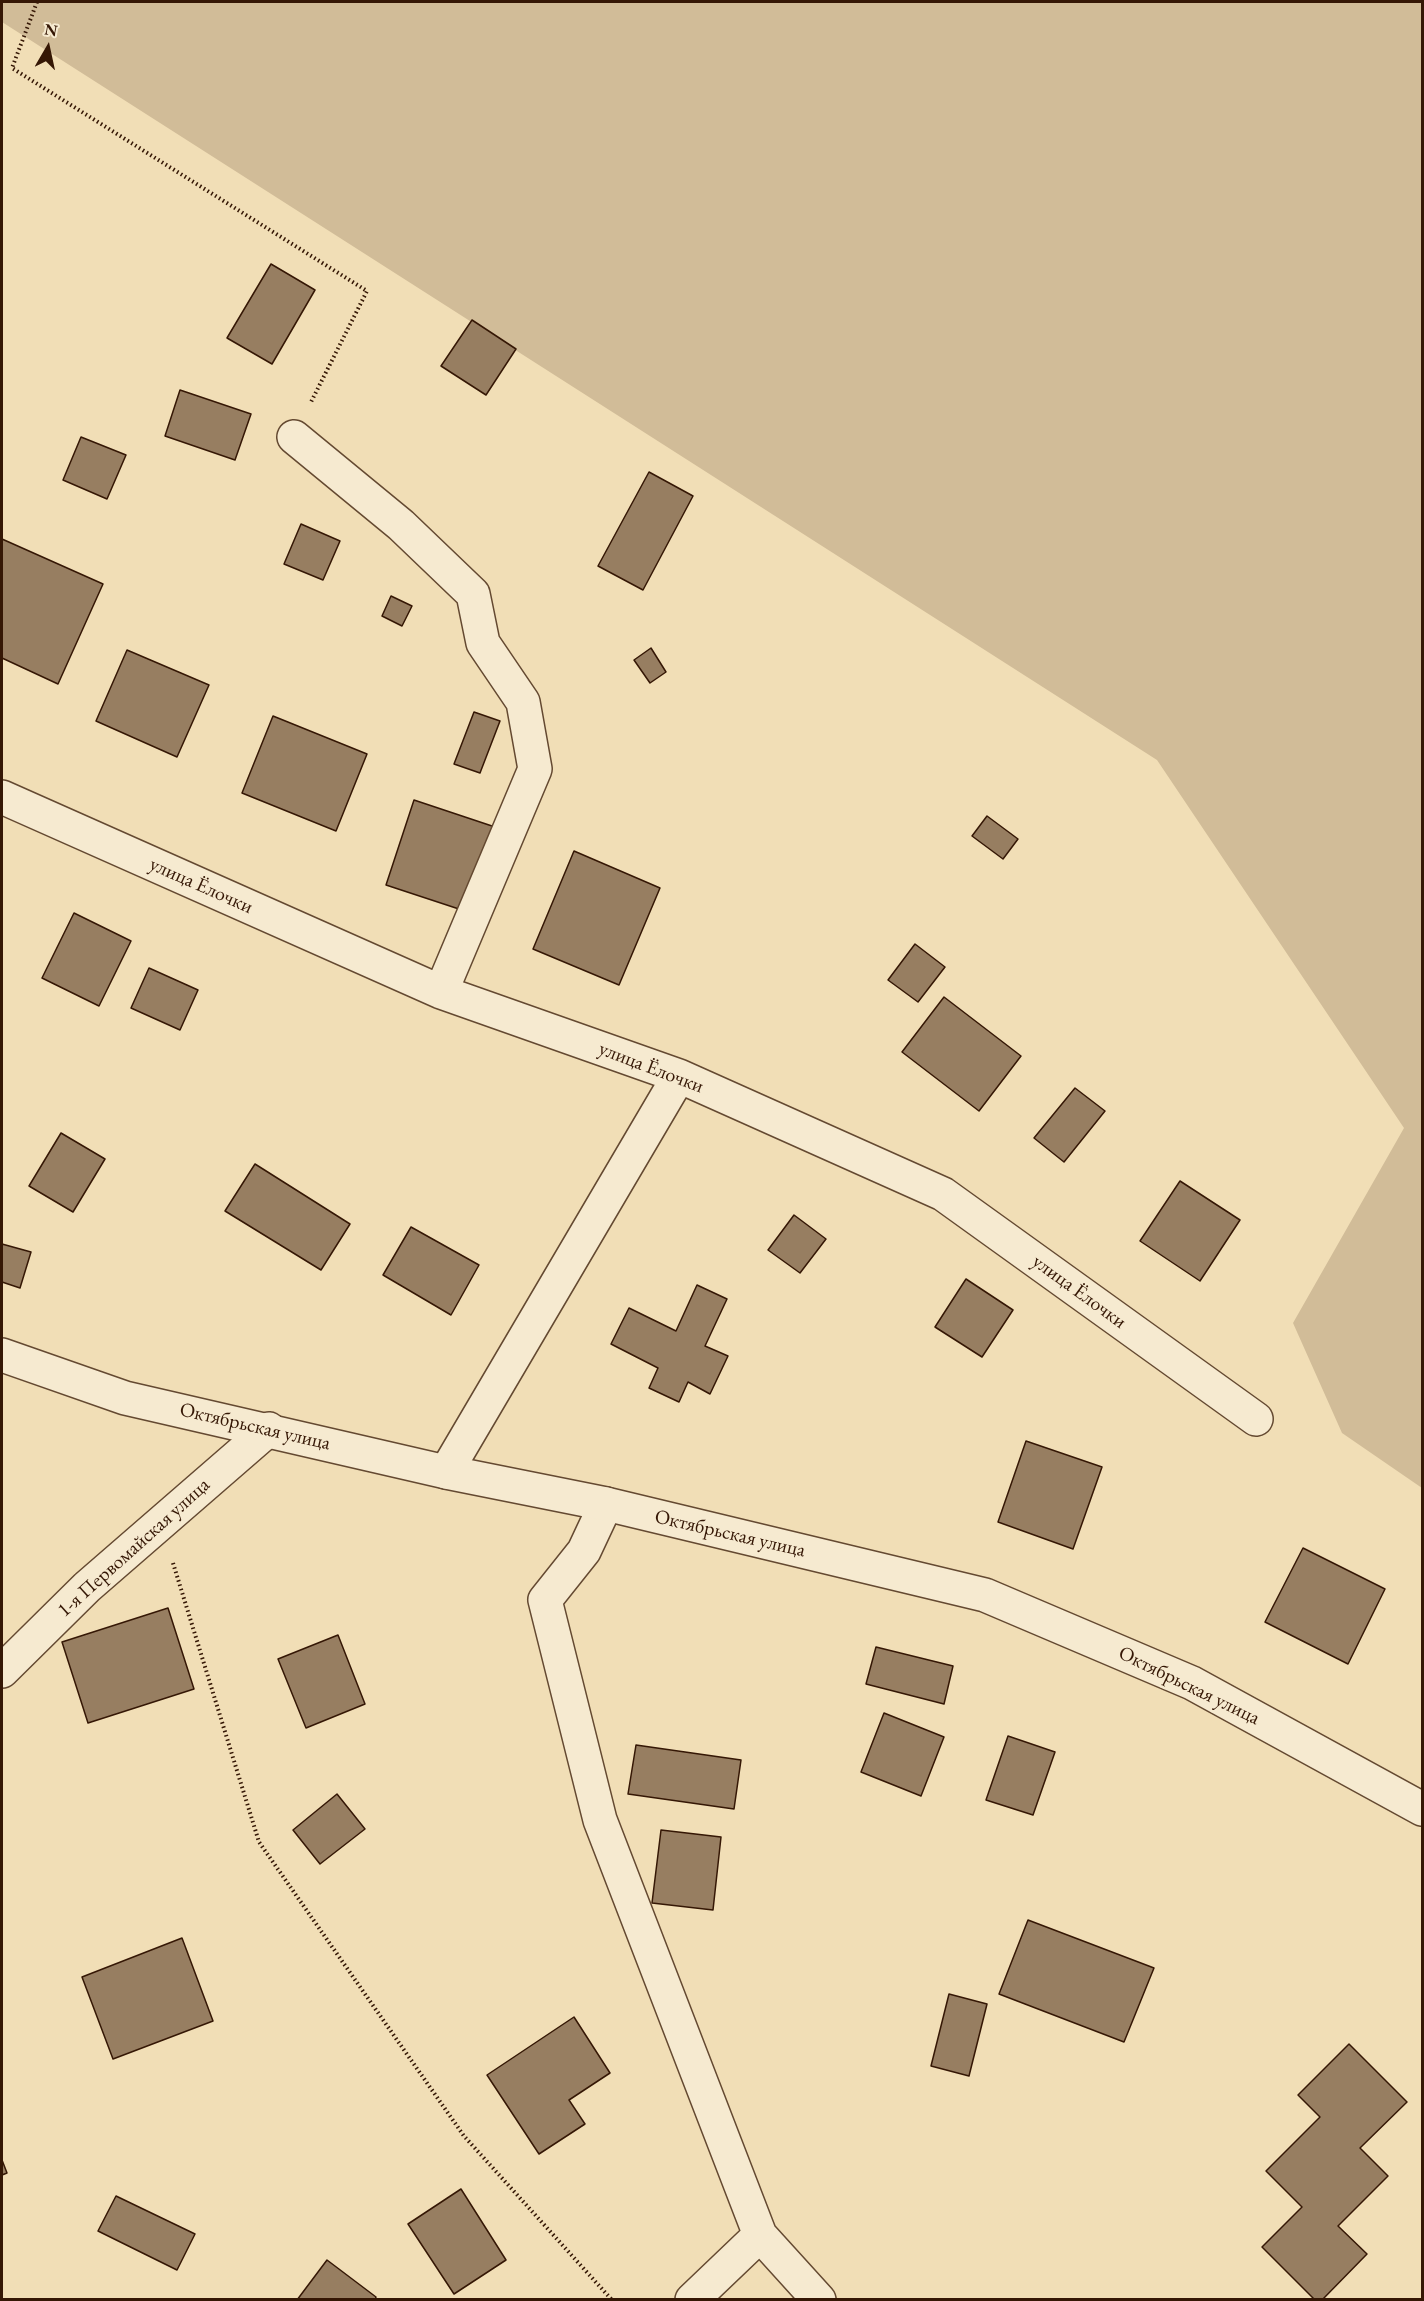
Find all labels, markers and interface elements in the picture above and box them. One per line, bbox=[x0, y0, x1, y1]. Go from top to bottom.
north arrow bbox=[18, 18, 78, 78]
text: N bbox=[43, 18, 59, 41]
street label: улица Ёлочки bbox=[146, 853, 256, 919]
street label: улица Ёлочки bbox=[595, 1037, 707, 1099]
street label: улица Ёлочки bbox=[1027, 1250, 1131, 1334]
street label: Октябрьская улица bbox=[177, 1398, 333, 1456]
street label: 1-я Первомайская улица bbox=[53, 1473, 215, 1623]
street label: Октябрьская улица bbox=[652, 1505, 808, 1563]
street label: Октябрьская улица bbox=[1114, 1641, 1264, 1731]

